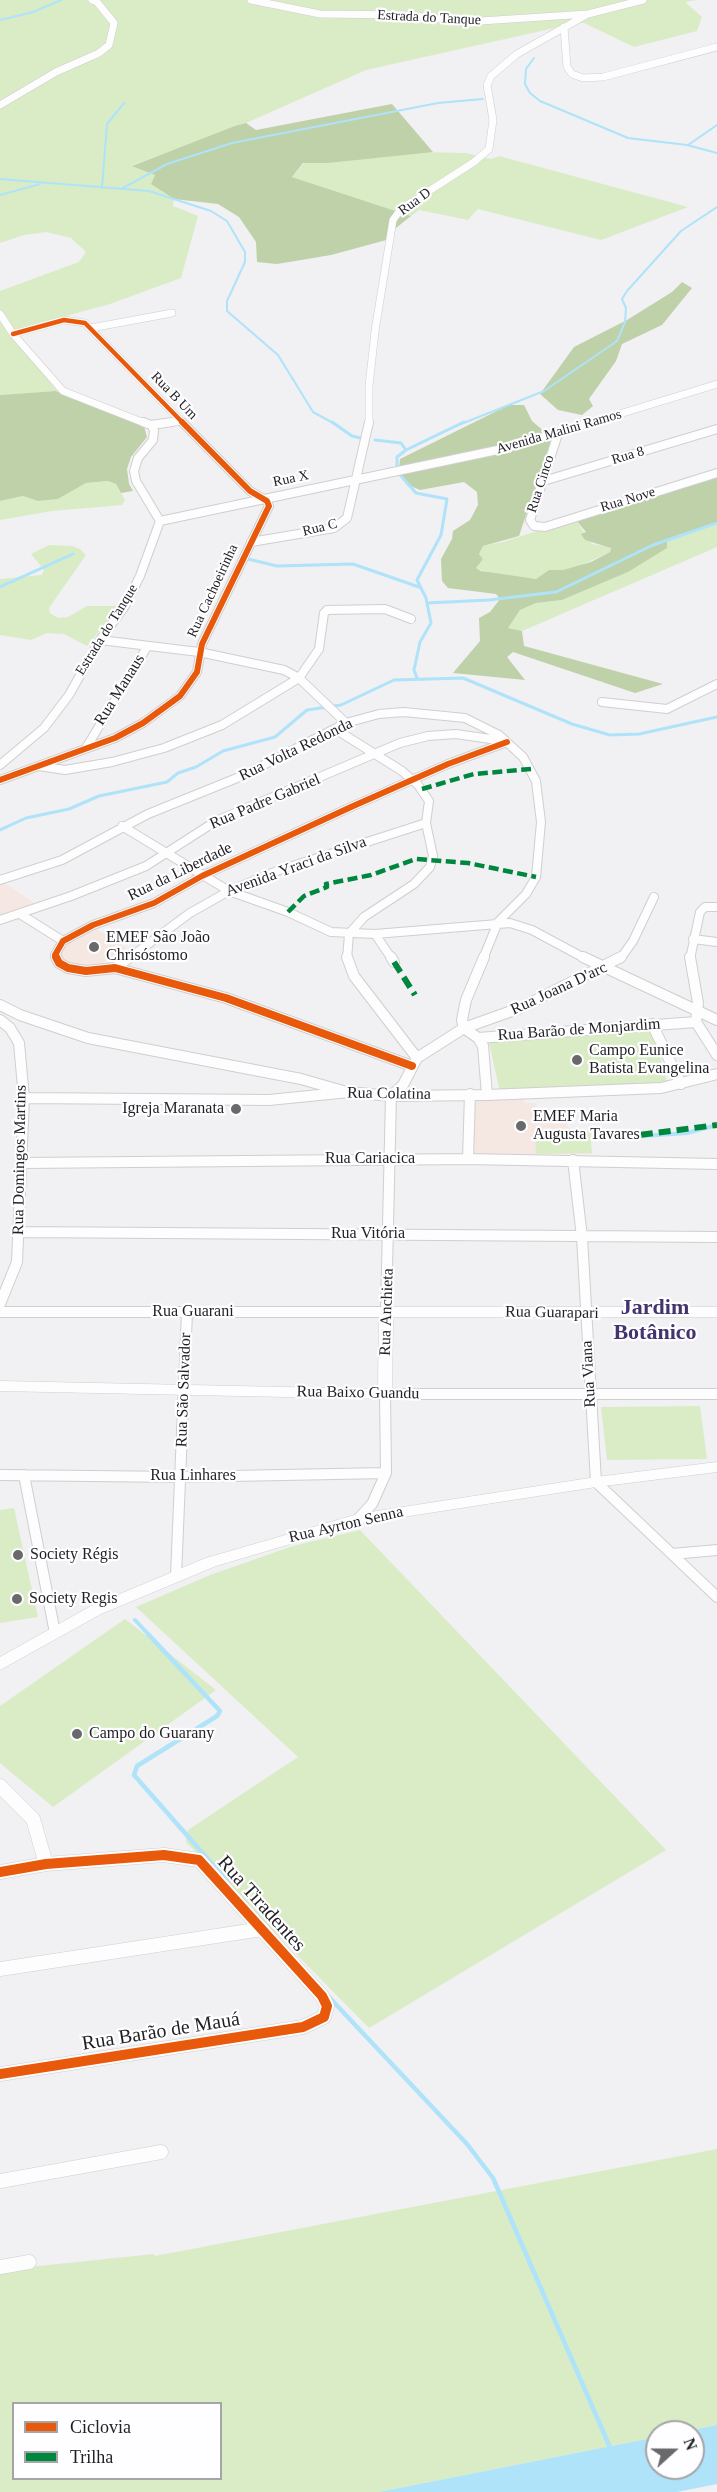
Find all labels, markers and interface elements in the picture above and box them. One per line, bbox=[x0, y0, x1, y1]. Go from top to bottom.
street label: Estrada do Tanque bbox=[377, 7, 481, 29]
street label: Rua D bbox=[395, 185, 435, 219]
street label: Rua B Um bbox=[147, 369, 201, 423]
street label: Avenida Malini Ramos bbox=[494, 406, 624, 458]
street label: Rua 8 bbox=[610, 443, 646, 469]
street label: Rua Cinco bbox=[524, 453, 558, 515]
street label: Rua X bbox=[272, 467, 310, 491]
street label: Rua Nove bbox=[599, 484, 657, 516]
street label: Rua C bbox=[301, 516, 339, 540]
street label: Rua Cachoeirinha bbox=[184, 542, 242, 640]
street label: Estrada do Tanque bbox=[72, 581, 142, 679]
street label: Rua Manaus bbox=[91, 651, 149, 729]
street label: Rua Volta Redonda bbox=[236, 714, 356, 786]
street label: Rua Padre Gabriel bbox=[207, 770, 323, 834]
street label: Avenida Yraci da Silva bbox=[223, 833, 369, 901]
street label: Rua da Liberdade bbox=[125, 838, 235, 906]
place label: EMEF São João Chrisóstomo bbox=[106, 928, 210, 966]
marker: EMEF São João Chrisóstomo bbox=[87, 940, 101, 954]
street label: Rua Joana D'arc bbox=[508, 958, 610, 1020]
street label: Rua Barão de Monjardim bbox=[497, 1015, 661, 1045]
place label: Campo Eunice Batista Evangelina bbox=[589, 1041, 709, 1079]
marker: Campo Eunice Batista Evangelina bbox=[570, 1053, 584, 1067]
street label: Rua Colatina bbox=[347, 1084, 431, 1104]
street label: Rua Domingos Martins bbox=[9, 1085, 31, 1235]
place label: Igreja Maranata bbox=[122, 1099, 224, 1119]
marker: Igreja Maranata bbox=[229, 1102, 243, 1116]
place label: EMEF Maria Augusta Tavares bbox=[533, 1107, 640, 1145]
marker: EMEF Maria Augusta Tavares bbox=[514, 1119, 528, 1133]
street label: Rua Cariacica bbox=[325, 1149, 415, 1169]
street label: Rua Vitória bbox=[331, 1224, 405, 1244]
street label: Rua Anchieta bbox=[376, 1268, 398, 1356]
district label: Jardim Botânico bbox=[613, 1295, 697, 1346]
street label: Rua Guarani bbox=[152, 1302, 234, 1322]
street label: Rua Guarapari bbox=[505, 1303, 599, 1323]
street label: Rua São Salvador bbox=[172, 1332, 196, 1448]
street label: Rua Viana bbox=[578, 1340, 600, 1408]
street label: Rua Baixo Guandu bbox=[297, 1382, 419, 1404]
street label: Rua Linhares bbox=[150, 1466, 236, 1486]
street label: Rua Ayrton Senna bbox=[287, 1503, 405, 1547]
place label: Society Régis bbox=[30, 1545, 118, 1565]
marker: Society Régis bbox=[11, 1548, 25, 1562]
place label: Society Regis bbox=[29, 1589, 117, 1609]
marker: Society Regis bbox=[10, 1592, 24, 1606]
place label: Campo do Guarany bbox=[89, 1724, 214, 1744]
marker: Campo do Guarany bbox=[70, 1727, 84, 1741]
street label: Rua Tiradentes bbox=[212, 1851, 310, 1957]
street label: Rua Barão de Mauá bbox=[80, 2008, 242, 2056]
legend bbox=[12, 2402, 222, 2480]
text: Ciclovia bbox=[70, 2417, 131, 2437]
north arrow bbox=[645, 2420, 705, 2480]
text: N bbox=[680, 2436, 700, 2453]
text: Trilha bbox=[70, 2447, 113, 2467]

